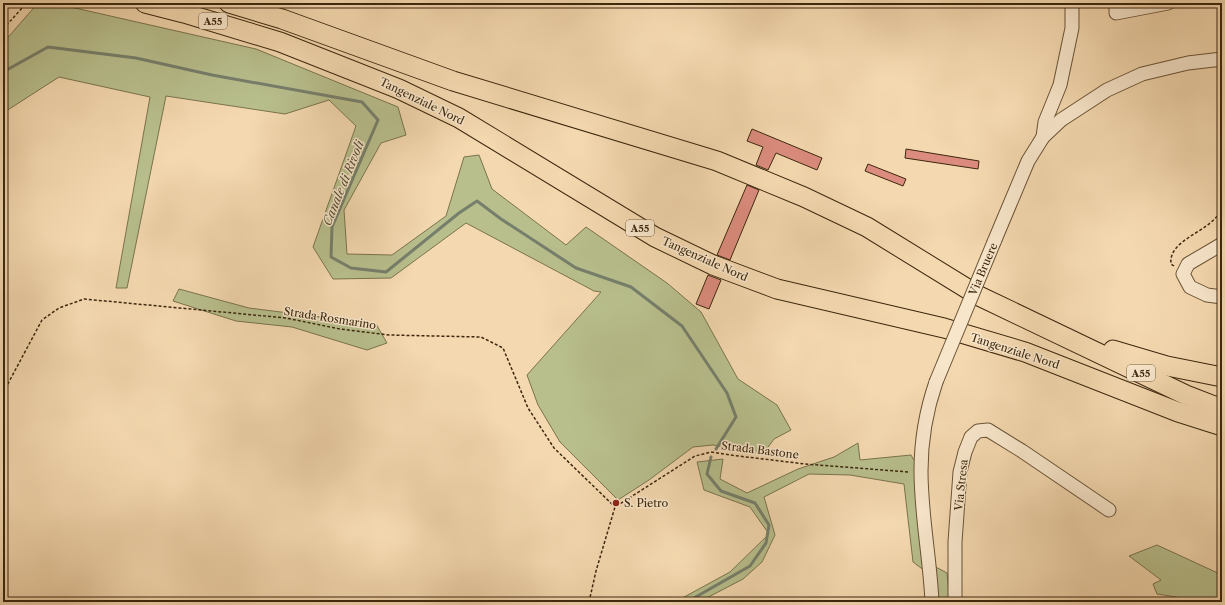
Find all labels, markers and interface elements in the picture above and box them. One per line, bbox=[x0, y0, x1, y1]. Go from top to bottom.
road number: A55 bbox=[199, 13, 227, 29]
street label: Tangenziale Nord bbox=[377, 74, 467, 128]
water label: Canale di Rivoli bbox=[319, 137, 367, 228]
road number: A55 bbox=[626, 220, 654, 236]
street label: Tangenziale Nord bbox=[660, 234, 750, 284]
street label: Via Bruere bbox=[965, 241, 1000, 298]
street label: Strada Rosmarino bbox=[283, 304, 377, 332]
street label: Tangenziale Nord bbox=[969, 330, 1061, 372]
road number: A55 bbox=[1127, 365, 1155, 381]
street label: Strada Bastone bbox=[720, 438, 800, 462]
street label: Via Stresa bbox=[951, 458, 971, 512]
place label: S. Pietro bbox=[624, 496, 669, 510]
marker: S. Pietro bbox=[611, 498, 621, 508]

